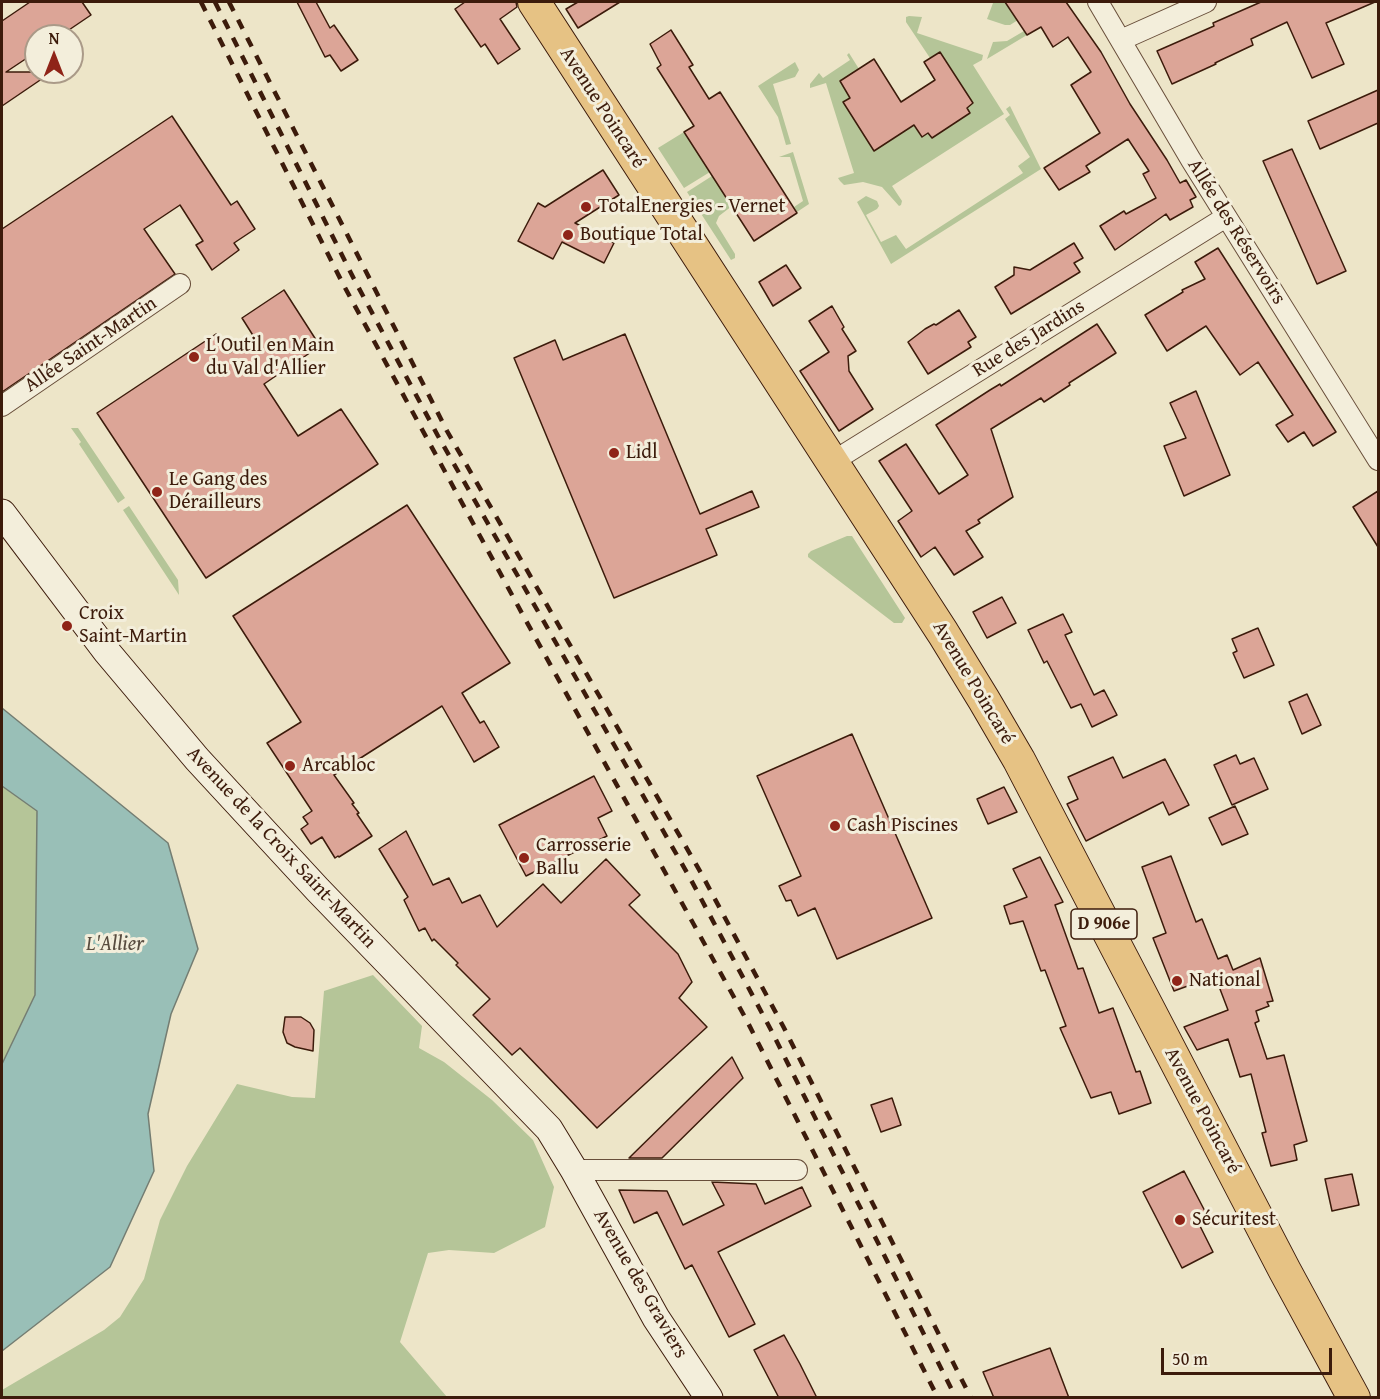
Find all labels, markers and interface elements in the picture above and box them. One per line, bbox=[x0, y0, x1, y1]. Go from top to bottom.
north arrow bbox=[24, 24, 84, 84]
text: N bbox=[49, 26, 59, 50]
street label: Avenue Poincaré bbox=[554, 43, 650, 173]
street label: Allée des Réservoirs bbox=[1182, 155, 1290, 309]
place label: TotalEnergies - Vernet bbox=[598, 195, 786, 219]
marker: TotalEnergies - Vernet bbox=[579, 200, 593, 214]
place label: Boutique Total bbox=[580, 223, 703, 247]
marker: Boutique Total bbox=[561, 228, 575, 242]
street label: Allée Saint-Martin bbox=[20, 292, 162, 398]
street label: Rue des Jardins bbox=[968, 295, 1090, 383]
place label: L'Outil en Main du Val d'Allier bbox=[206, 334, 334, 381]
marker: L'Outil en Main du Val d'Allier bbox=[187, 350, 201, 364]
place label: Lidl bbox=[626, 441, 658, 465]
marker: Lidl bbox=[607, 446, 621, 460]
place label: Le Gang des Dérailleurs bbox=[169, 468, 267, 515]
marker: Le Gang des Dérailleurs bbox=[150, 485, 164, 499]
place label: Croix Saint-Martin bbox=[79, 602, 187, 649]
street label: Avenue Poincaré bbox=[927, 617, 1019, 749]
marker: Croix Saint-Martin bbox=[60, 619, 74, 633]
street label: Avenue de la Croix Saint-Martin bbox=[181, 742, 381, 954]
place label: Arcabloc bbox=[302, 754, 375, 778]
marker: Arcabloc bbox=[283, 759, 297, 773]
place label: Cash Piscines bbox=[847, 814, 958, 838]
marker: Cash Piscines bbox=[828, 819, 842, 833]
place label: Carrosserie Ballu bbox=[536, 834, 631, 881]
marker: Carrosserie Ballu bbox=[517, 851, 531, 865]
road number: D 906e bbox=[1071, 909, 1137, 939]
water label: L'Allier bbox=[86, 932, 144, 958]
place label: National bbox=[1189, 969, 1261, 993]
marker: National bbox=[1170, 974, 1184, 988]
street label: Avenue Poincaré bbox=[1159, 1044, 1245, 1178]
street label: Avenue des Graviers bbox=[588, 1205, 692, 1363]
place label: Sécuritest bbox=[1192, 1208, 1276, 1232]
marker: Sécuritest bbox=[1173, 1213, 1187, 1227]
scale bar bbox=[1164, 1336, 1335, 1374]
text: 50 m bbox=[1172, 1345, 1208, 1372]

